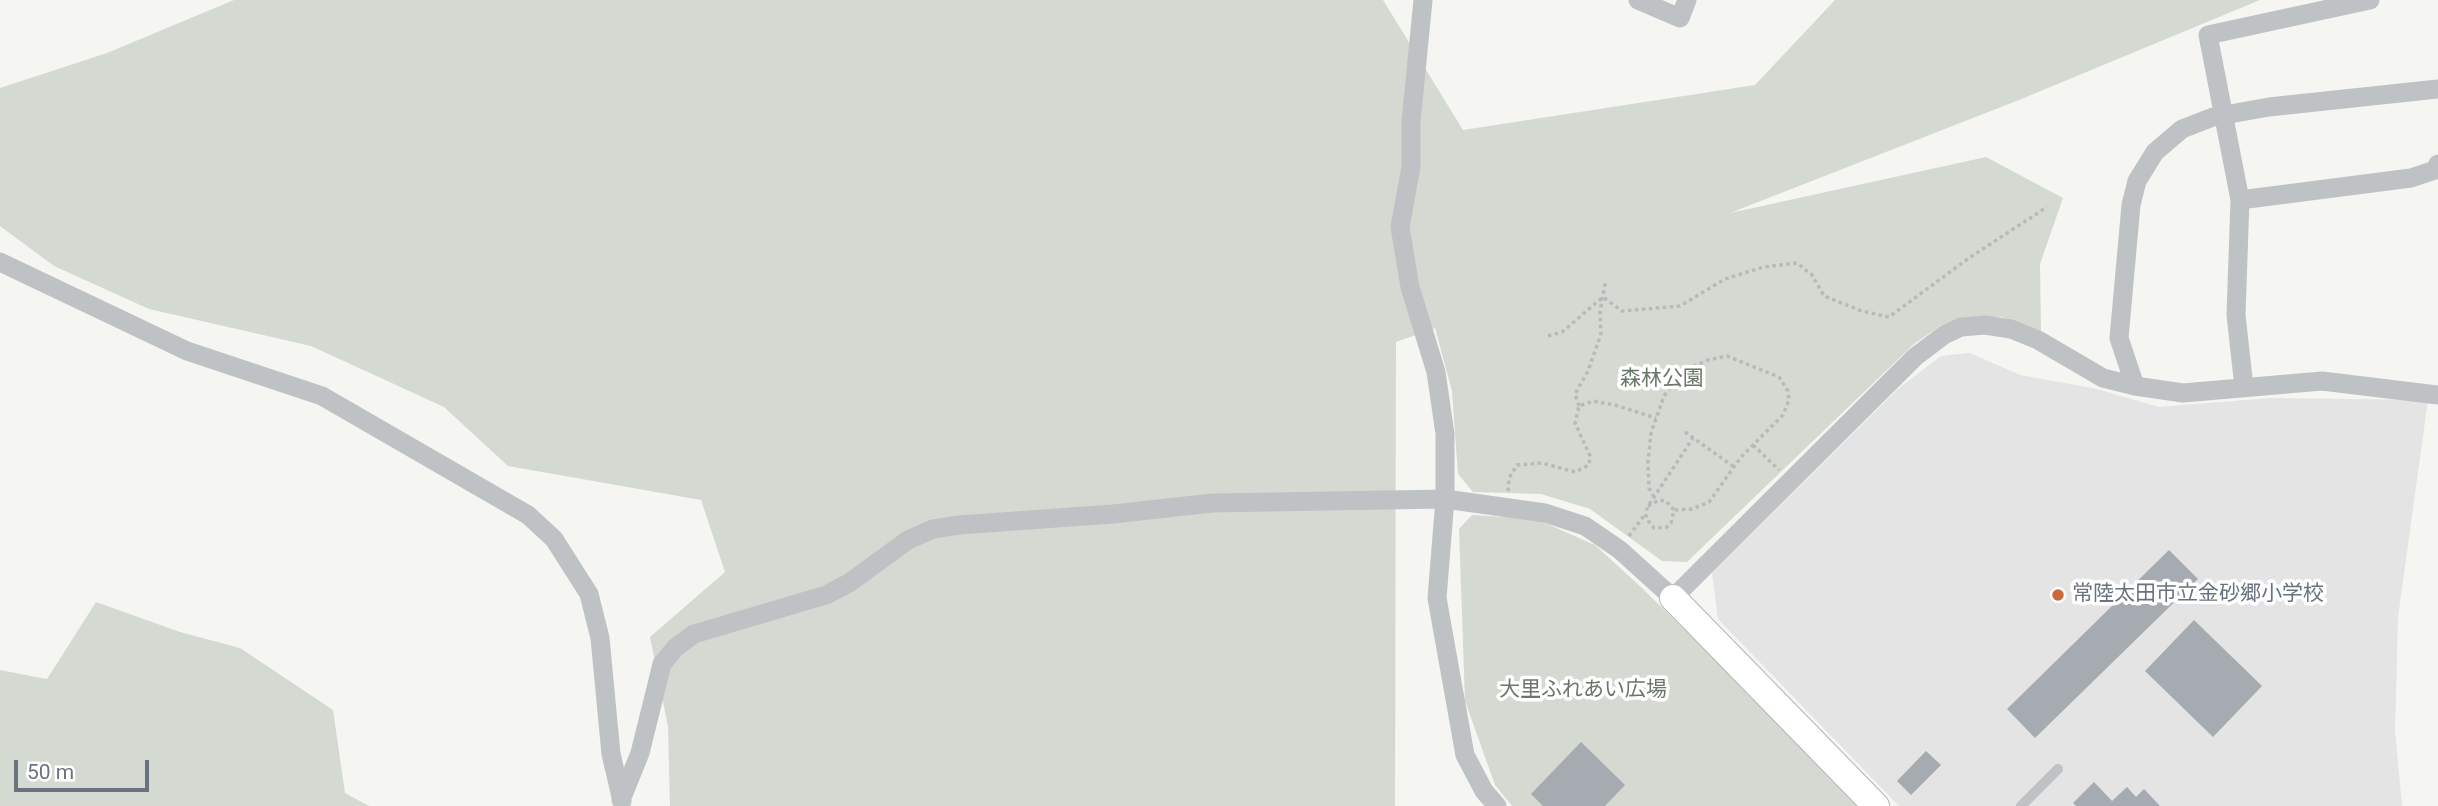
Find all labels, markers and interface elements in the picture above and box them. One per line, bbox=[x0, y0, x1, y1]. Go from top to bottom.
park label: 森林公園 bbox=[1620, 367, 1704, 393]
place label: 常陸太田市立金砂郷小学校 bbox=[2072, 582, 2324, 608]
marker: 常陸太田市立金砂郷小学校 bbox=[2050, 587, 2066, 603]
park label: 大里ふれあい広場 bbox=[1499, 678, 1667, 704]
scale bar bbox=[18, 746, 152, 790]
text: 50 m bbox=[27, 760, 74, 784]

